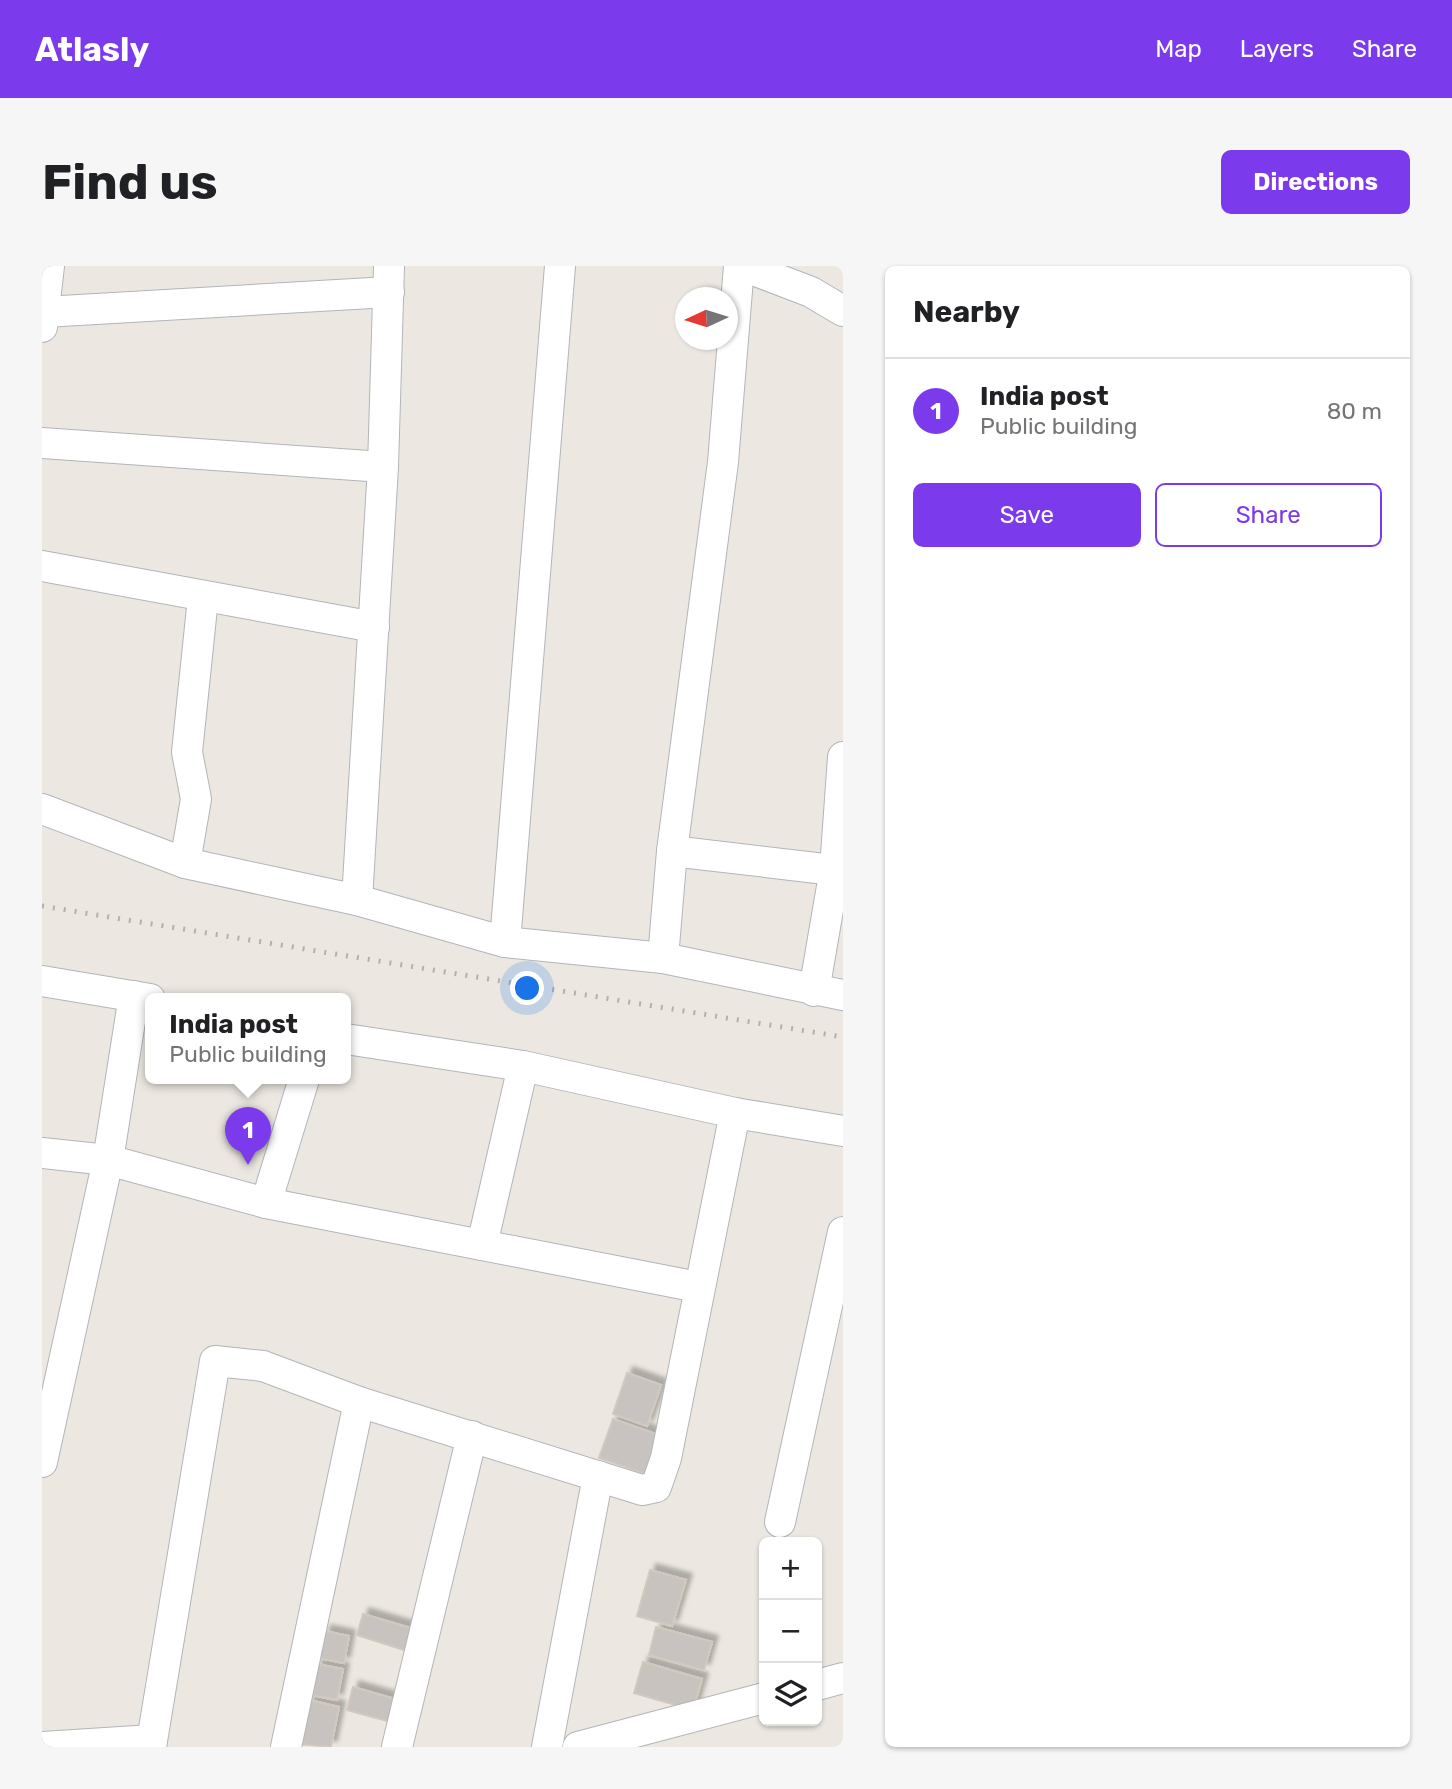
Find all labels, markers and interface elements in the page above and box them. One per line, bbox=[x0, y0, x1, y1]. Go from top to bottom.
text: Atlasly bbox=[35, 30, 149, 69]
text: Map bbox=[1155, 35, 1202, 63]
text: Layers bbox=[1240, 35, 1314, 63]
text: Share bbox=[1352, 35, 1417, 63]
button: Directions bbox=[1221, 150, 1410, 214]
text: Find us bbox=[42, 153, 218, 211]
north arrow bbox=[675, 287, 738, 350]
text: Nearby bbox=[913, 294, 1020, 330]
text: India post bbox=[980, 381, 1109, 412]
text: 1 bbox=[930, 397, 942, 425]
text: 80 m bbox=[1327, 397, 1382, 425]
text: Public building bbox=[980, 412, 1137, 440]
button: Save bbox=[913, 483, 1141, 547]
button: Share bbox=[1155, 483, 1382, 547]
your location bbox=[510, 971, 544, 1005]
popup bbox=[145, 993, 351, 1084]
text: India post bbox=[169, 1009, 298, 1040]
text: Public building bbox=[169, 1040, 327, 1068]
pin: 1 bbox=[225, 1107, 271, 1165]
map controls bbox=[759, 1537, 822, 1726]
button: + bbox=[759, 1537, 822, 1600]
button: − bbox=[759, 1600, 822, 1663]
button: layers bbox=[759, 1663, 822, 1726]

